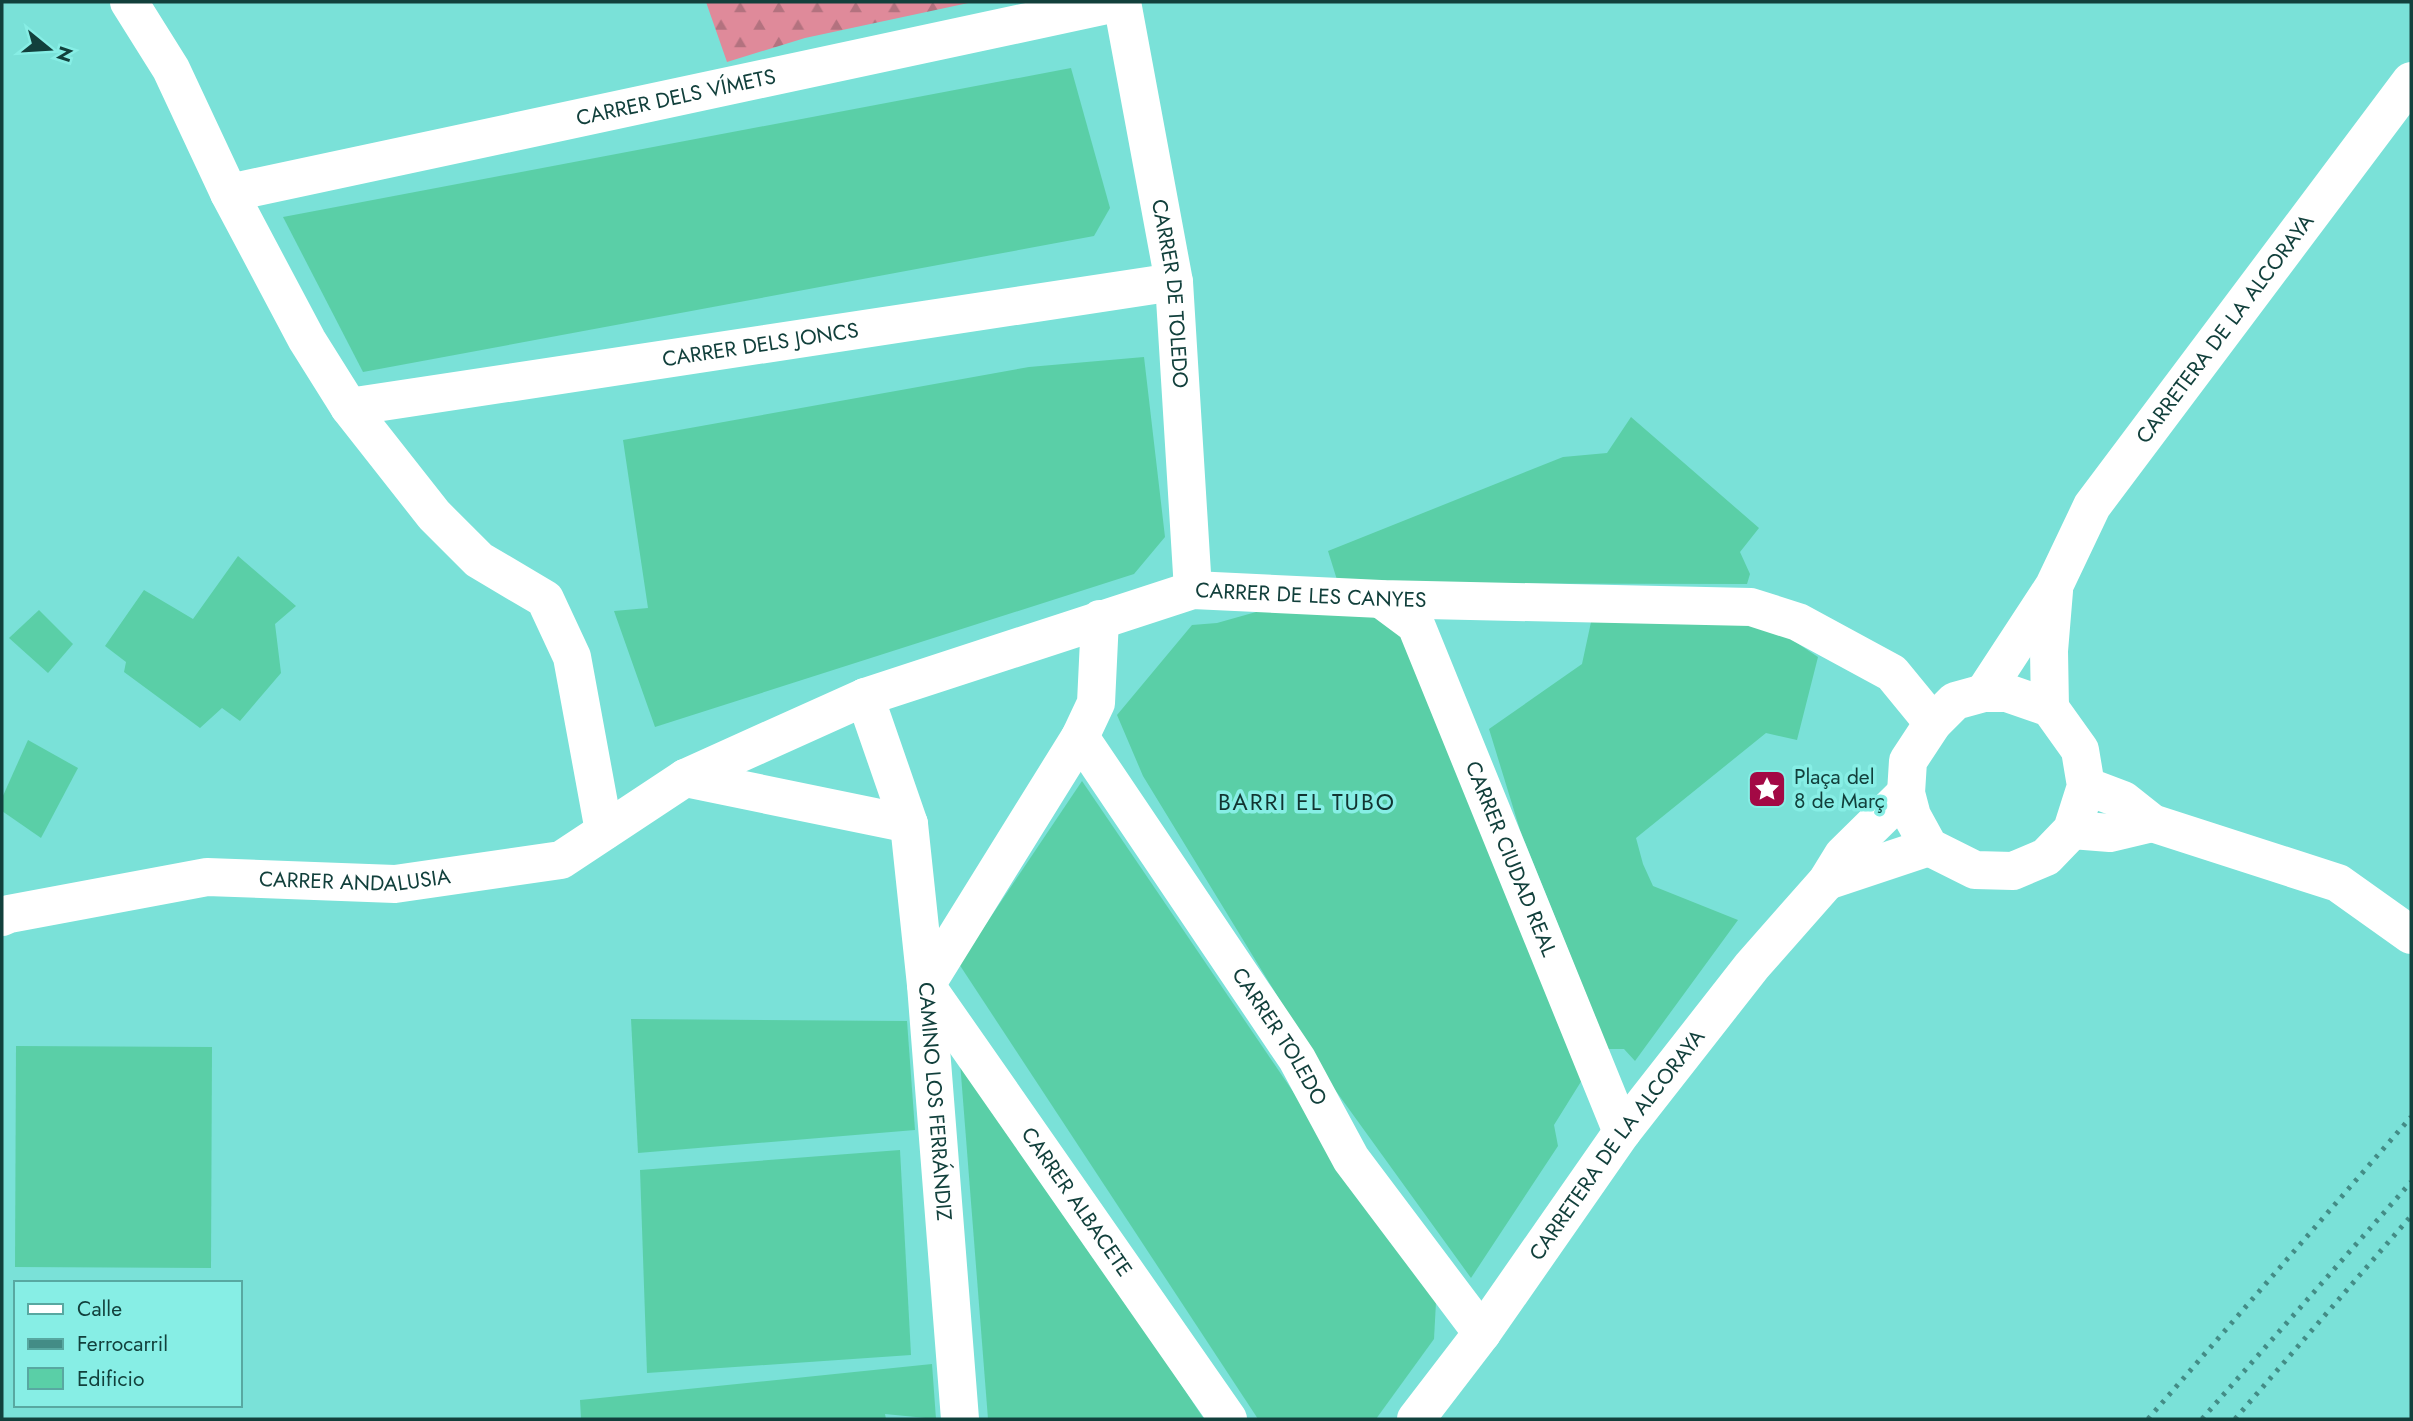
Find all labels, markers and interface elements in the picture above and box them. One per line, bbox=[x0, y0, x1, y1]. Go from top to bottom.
north arrow bbox=[14, 14, 84, 84]
text: N bbox=[50, 43, 80, 65]
street label: CARRER DELS VÍMETS bbox=[573, 61, 778, 133]
street label: CARRER DE TOLEDO bbox=[1144, 197, 1196, 389]
street label: CARRETERA DE LA ALCORAYA bbox=[2129, 208, 2321, 450]
street label: CARRER DELS JONCS bbox=[660, 315, 860, 374]
street label: CARRER DE LES CANYES bbox=[1195, 575, 1427, 615]
street label: CARRER CIUDAD REAL bbox=[1458, 757, 1564, 962]
place label: Plaça del 8 de Març bbox=[1794, 762, 1885, 816]
place icon: Plaça del 8 de Març bbox=[1746, 768, 1788, 810]
district label: BARRI EL TUBO bbox=[1218, 785, 1396, 819]
street label: CARRER ANDALUSIA bbox=[258, 861, 453, 899]
street label: CARRER TOLEDO bbox=[1225, 962, 1334, 1111]
street label: CAMINO LOS FERRÁNDIZ bbox=[911, 981, 959, 1222]
street label: CARRETERA DE LA ALCORAYA bbox=[1522, 1023, 1712, 1266]
street label: CARRER ALBACETE bbox=[1014, 1121, 1140, 1283]
legend bbox=[14, 1281, 242, 1407]
text: Calle bbox=[77, 1294, 122, 1324]
text: Ferrocarril bbox=[77, 1329, 168, 1359]
text: Edificio bbox=[77, 1364, 144, 1394]

